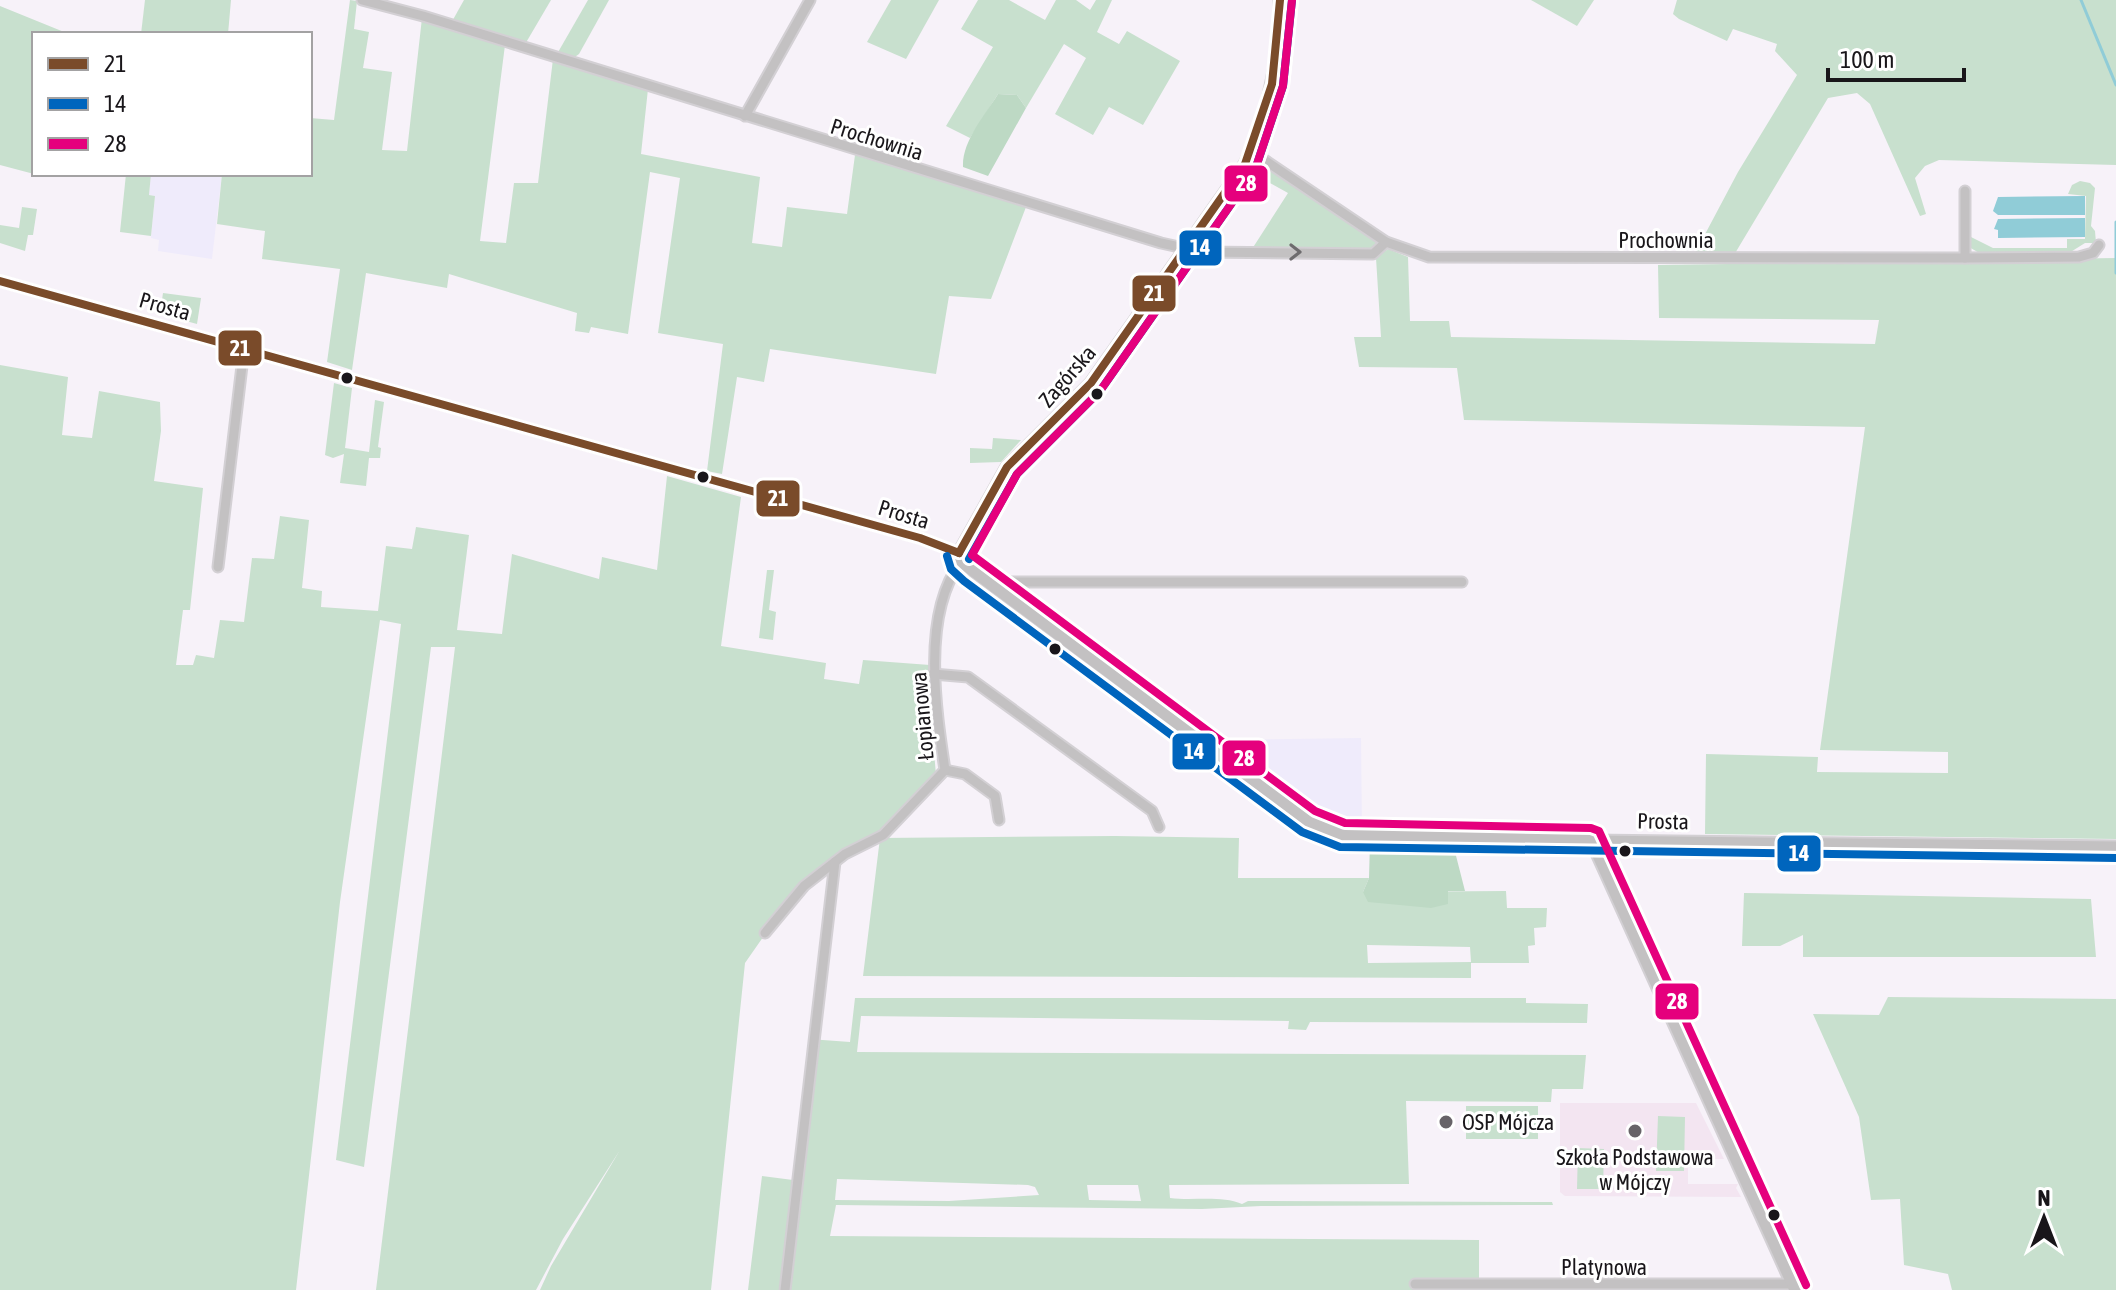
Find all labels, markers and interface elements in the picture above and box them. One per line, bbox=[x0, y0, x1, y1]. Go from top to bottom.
legend bbox=[32, 32, 312, 176]
scale bar bbox=[1828, 32, 1964, 82]
text: 100 m bbox=[1840, 46, 1894, 73]
text: 21 bbox=[104, 50, 127, 77]
text: 14 bbox=[104, 90, 127, 117]
street label: Prochownia bbox=[827, 113, 927, 165]
text: 28 bbox=[104, 130, 127, 157]
line badge: 28 bbox=[1223, 164, 1269, 203]
text: 28 bbox=[1236, 170, 1256, 196]
street label: Prochownia bbox=[1618, 227, 1714, 253]
line badge: 14 bbox=[1178, 229, 1223, 267]
text: 14 bbox=[1190, 234, 1210, 260]
one-way arrow bbox=[1289, 243, 1302, 261]
line badge: 21 bbox=[1131, 274, 1177, 313]
text: 21 bbox=[1144, 280, 1164, 306]
street label: Prosta bbox=[136, 286, 194, 326]
line badge: 21 bbox=[217, 329, 263, 367]
text: 21 bbox=[230, 335, 250, 361]
street label: Zagórska bbox=[1033, 340, 1101, 412]
unlabelled marker bbox=[339, 370, 355, 386]
unlabelled marker bbox=[1089, 386, 1105, 402]
unlabelled marker bbox=[695, 469, 711, 485]
line badge: 21 bbox=[755, 479, 801, 518]
text: 21 bbox=[768, 485, 788, 511]
street label: Prosta bbox=[875, 494, 933, 534]
unlabelled marker bbox=[1047, 641, 1063, 657]
street label: Łopianowa bbox=[905, 671, 939, 761]
line badge: 14 bbox=[1171, 732, 1217, 771]
text: 14 bbox=[1184, 738, 1204, 764]
line badge: 28 bbox=[1221, 739, 1267, 777]
text: 28 bbox=[1234, 745, 1254, 771]
street label: Prosta bbox=[1637, 808, 1689, 834]
line badge: 14 bbox=[1776, 834, 1822, 873]
text: 14 bbox=[1789, 840, 1809, 866]
unlabelled marker bbox=[1617, 843, 1633, 859]
line badge: 28 bbox=[1654, 982, 1700, 1021]
text: 28 bbox=[1667, 988, 1687, 1014]
place label: OSP Mójcza bbox=[1462, 1109, 1554, 1135]
marker: OSP Mójcza bbox=[1437, 1113, 1455, 1131]
marker: Szkoła Podstawowa w Mójczy bbox=[1626, 1122, 1644, 1140]
place label: Szkoła Podstawowa w Mójczy bbox=[1556, 1144, 1714, 1195]
north arrow bbox=[2004, 1178, 2084, 1258]
text: N bbox=[2038, 1185, 2050, 1211]
unlabelled marker bbox=[1766, 1207, 1782, 1223]
street label: Platynowa bbox=[1561, 1254, 1647, 1280]

